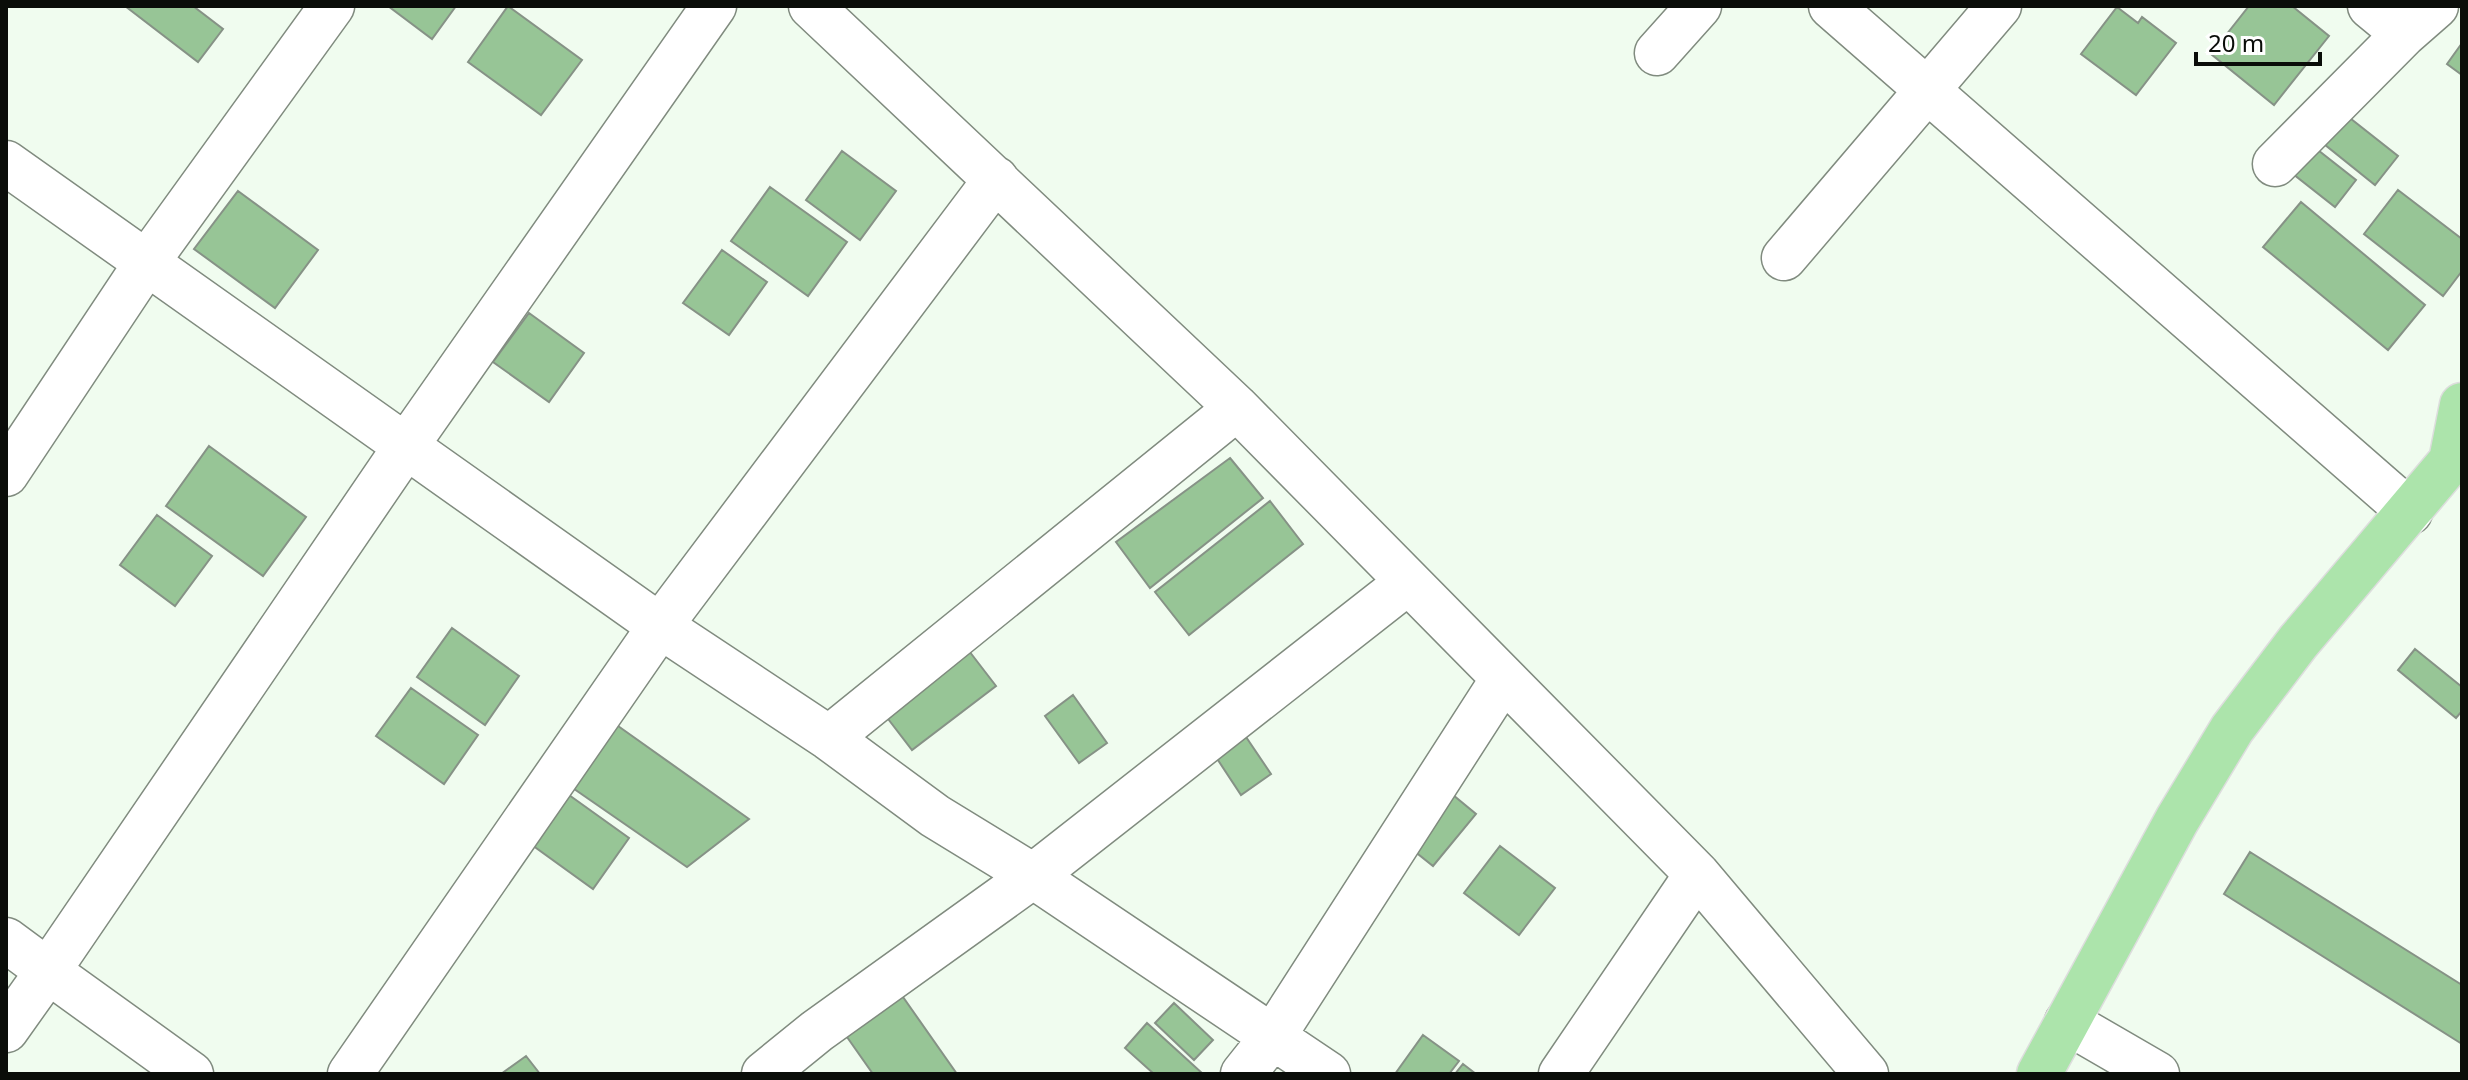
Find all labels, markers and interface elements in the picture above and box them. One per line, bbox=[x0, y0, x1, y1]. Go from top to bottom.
scale bar bbox=[2196, 16, 2320, 66]
text: 20 m bbox=[2208, 26, 2264, 59]

